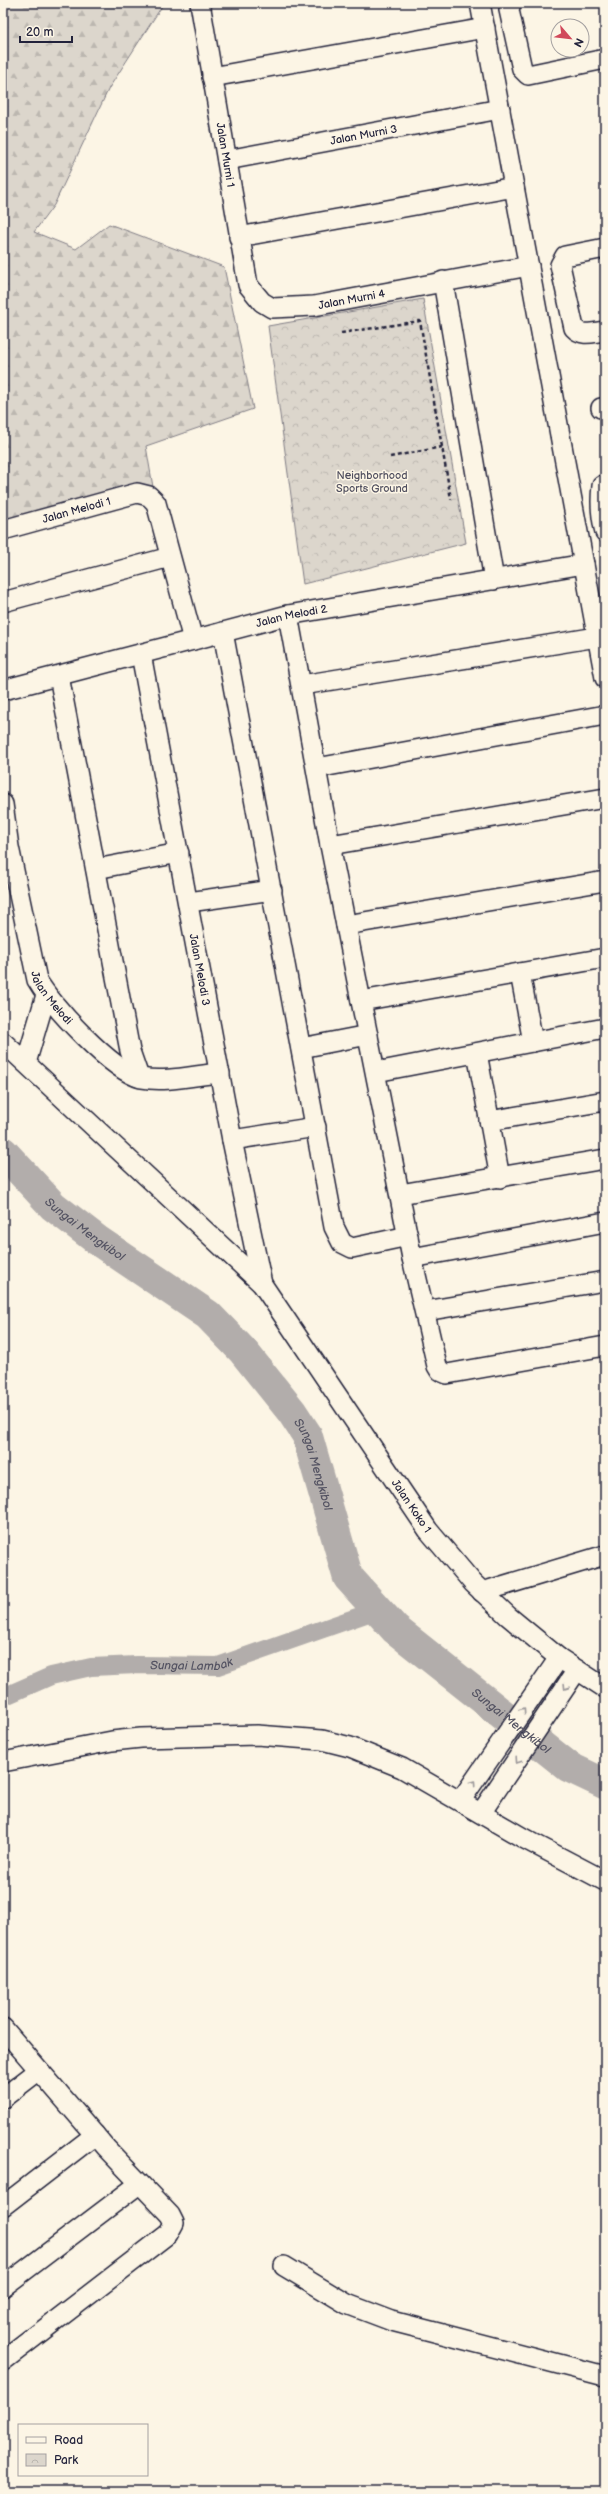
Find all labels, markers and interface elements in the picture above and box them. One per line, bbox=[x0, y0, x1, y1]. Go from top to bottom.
scale bar bbox=[20, 18, 72, 44]
north arrow bbox=[550, 18, 590, 58]
text: 20 m bbox=[26, 25, 53, 40]
text: N bbox=[571, 36, 586, 49]
street label: Jalan Murni 1 bbox=[213, 122, 237, 188]
street label: Jalan Murni 3 bbox=[329, 122, 398, 148]
street label: Jalan Murni 4 bbox=[317, 287, 386, 312]
park label: Neighborhood Sports Ground bbox=[336, 469, 408, 495]
street label: Jalan Melodi 1 bbox=[41, 495, 112, 526]
street label: Jalan Melodi 2 bbox=[255, 602, 329, 630]
street label: Jalan Melodi 3 bbox=[186, 933, 213, 1007]
street label: Jalan Melodi bbox=[28, 970, 75, 1027]
water label: Sungai Mengkibol bbox=[41, 1195, 129, 1265]
water label: Sungai Mengkibol bbox=[290, 1416, 336, 1514]
street label: Jalan Koko 1 bbox=[389, 1477, 434, 1535]
water label: Sungai Lambak bbox=[150, 1654, 236, 1674]
one-way arrow bbox=[563, 1683, 571, 1690]
water label: Sungai Mengkibol bbox=[468, 1685, 554, 1758]
one-way arrow bbox=[518, 1707, 526, 1714]
one-way arrow bbox=[515, 1757, 523, 1764]
one-way arrow bbox=[468, 1780, 476, 1787]
legend bbox=[18, 2424, 148, 2476]
text: Road bbox=[54, 2433, 83, 2448]
text: Park bbox=[54, 2453, 78, 2468]

